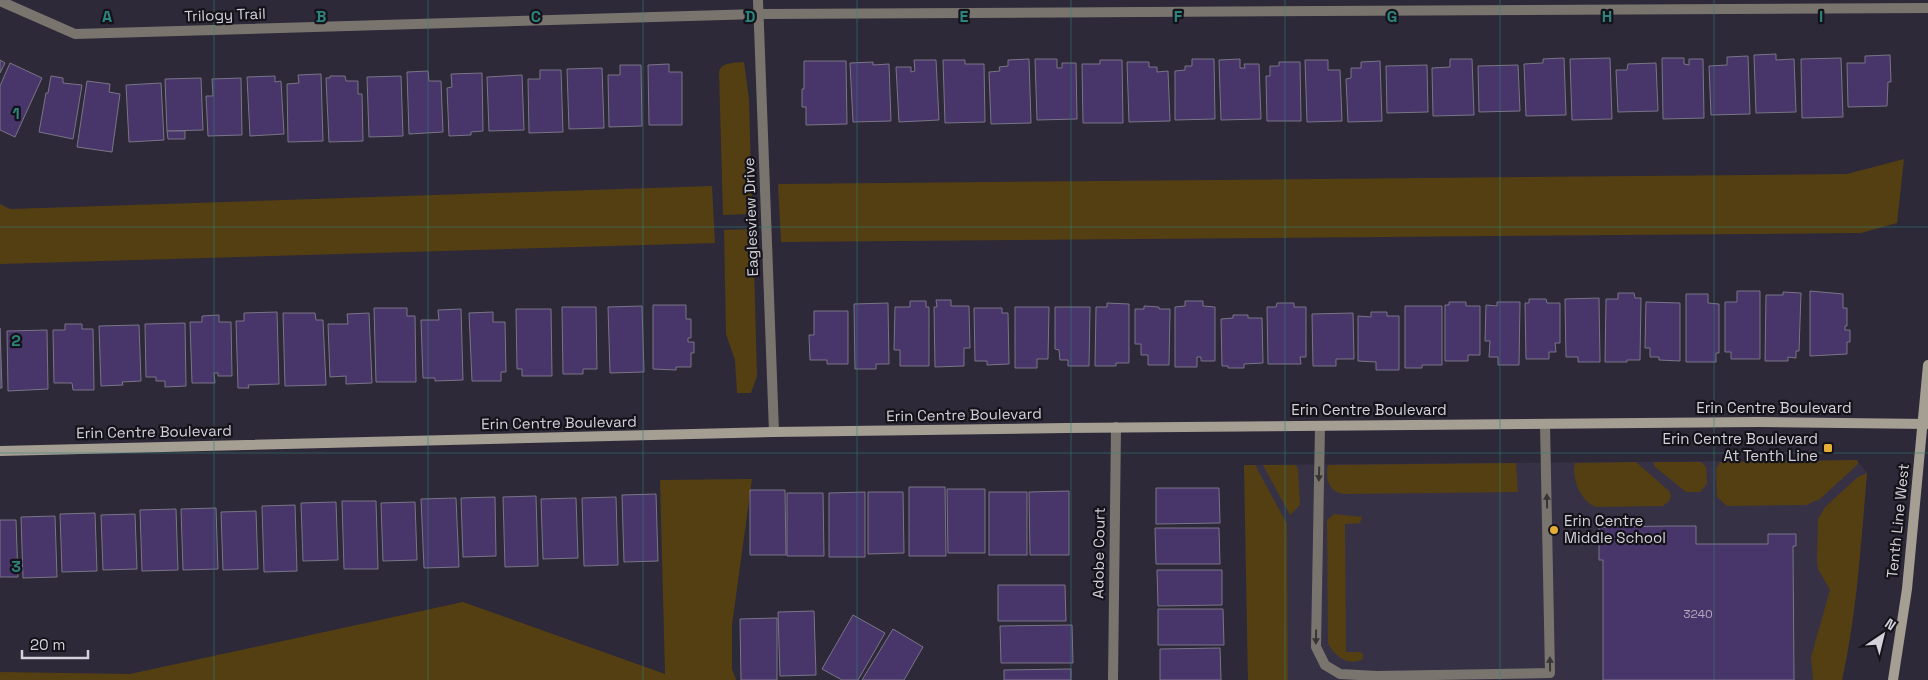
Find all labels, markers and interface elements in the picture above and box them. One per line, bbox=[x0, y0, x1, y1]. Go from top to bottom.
street label: Trilogy Trail bbox=[184, 4, 266, 25]
text: A bbox=[102, 6, 112, 27]
text: B bbox=[316, 6, 326, 27]
text: C bbox=[531, 6, 541, 27]
text: D bbox=[745, 6, 755, 27]
text: E bbox=[960, 6, 969, 27]
text: F bbox=[1174, 6, 1183, 27]
text: G bbox=[1387, 6, 1397, 27]
text: H bbox=[1602, 6, 1612, 27]
text: I bbox=[1819, 6, 1823, 27]
text: 1 bbox=[12, 103, 20, 124]
street label: Eaglesview Drive bbox=[739, 157, 762, 277]
text: 2 bbox=[11, 330, 21, 351]
street label: Erin Centre Boulevard bbox=[1696, 398, 1852, 417]
street label: Erin Centre Boulevard bbox=[1291, 400, 1447, 419]
street label: Erin Centre Boulevard bbox=[886, 404, 1042, 425]
street label: Erin Centre Boulevard bbox=[481, 412, 637, 433]
street label: Erin Centre Boulevard bbox=[76, 421, 232, 442]
place label: Erin Centre Boulevard At Tenth Line bbox=[1663, 429, 1818, 465]
marker: Erin Centre Boulevard At Tenth Line bbox=[1822, 442, 1834, 454]
street label: Tenth Line West bbox=[1882, 463, 1913, 579]
one-way arrow bbox=[1315, 467, 1323, 483]
one-way arrow bbox=[1543, 493, 1551, 509]
street label: Adobe Court bbox=[1088, 507, 1109, 599]
place label: Erin Centre Middle School bbox=[1564, 511, 1666, 547]
marker: Erin Centre Middle School bbox=[1548, 524, 1560, 536]
text: 3 bbox=[11, 556, 21, 577]
house number: 3240 bbox=[1683, 606, 1713, 622]
north arrow bbox=[1858, 610, 1908, 660]
text: N bbox=[1881, 614, 1899, 634]
scale bar bbox=[22, 628, 89, 660]
one-way arrow bbox=[1312, 629, 1320, 645]
text: 20 m bbox=[30, 635, 65, 654]
one-way arrow bbox=[1546, 655, 1554, 671]

